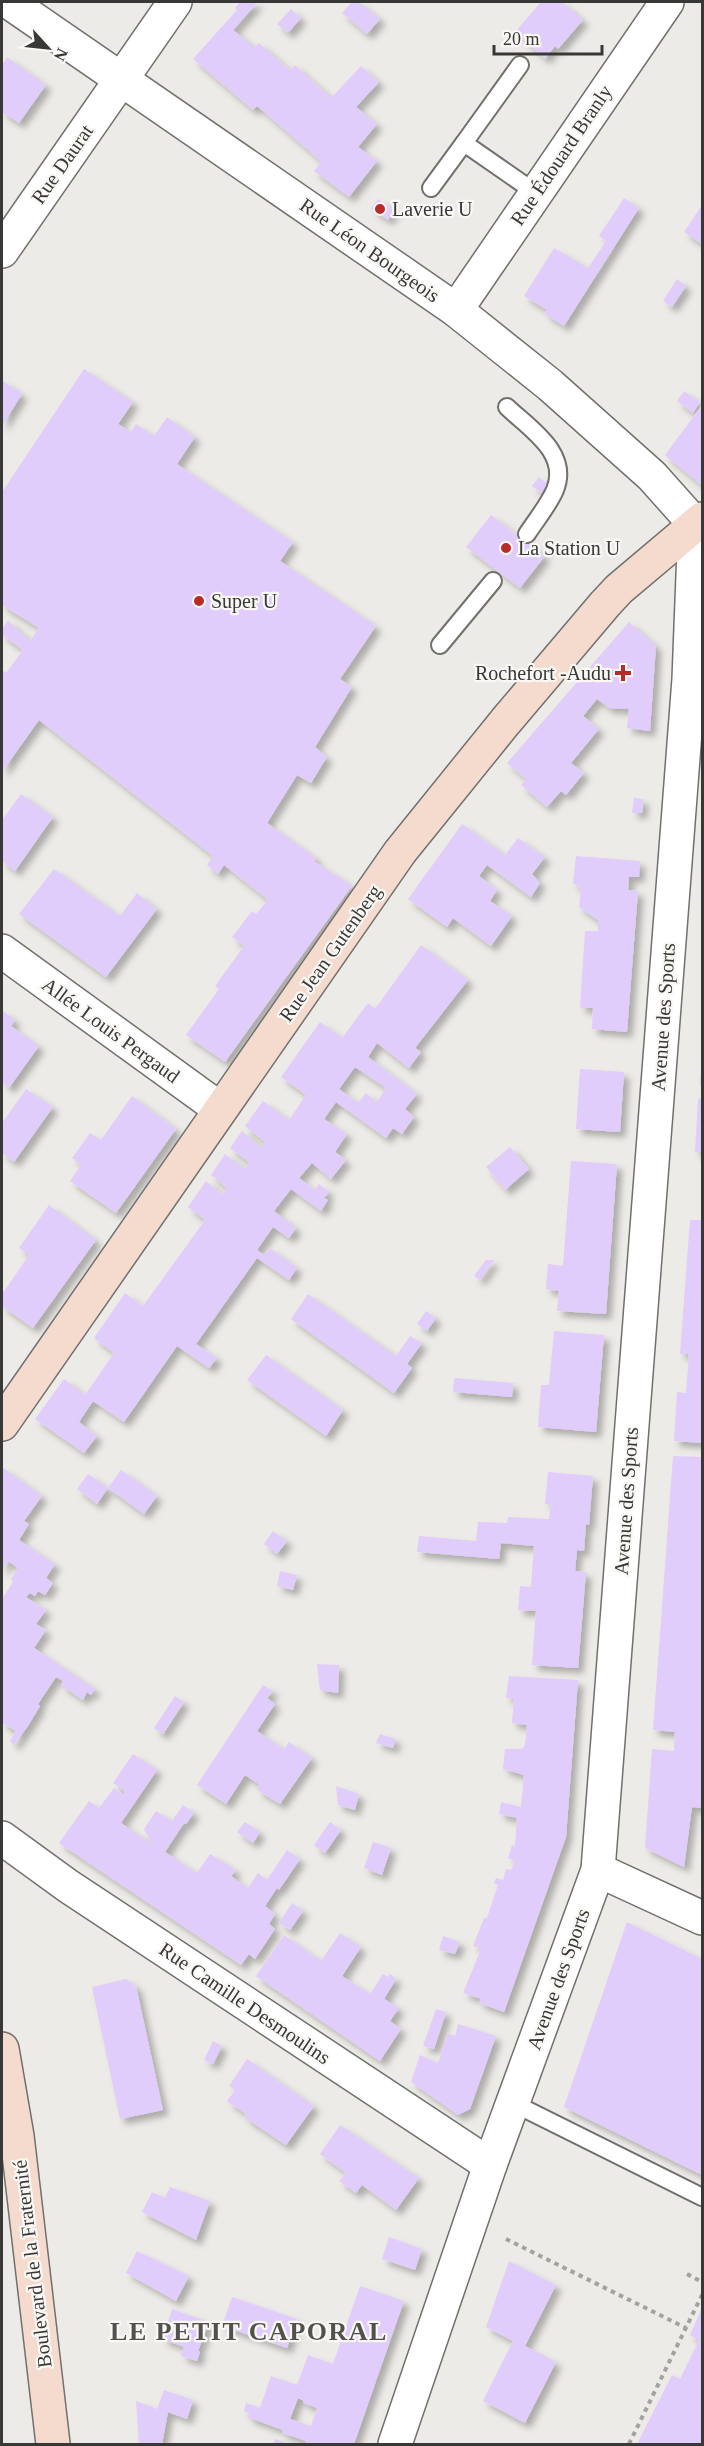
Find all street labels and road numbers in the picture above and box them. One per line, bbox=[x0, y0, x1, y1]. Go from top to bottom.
street label: Rue Édouard Branly bbox=[506, 81, 617, 230]
street label: Rue Daurat bbox=[27, 120, 98, 208]
street label: Rue Léon Bourgeois bbox=[295, 194, 444, 307]
street label: Rue Jean Gutenberg bbox=[275, 880, 386, 1026]
street label: Avenue des Sports bbox=[647, 942, 680, 1092]
street label: Allée Louis Pergaud bbox=[38, 973, 184, 1088]
street label: Avenue des Sports bbox=[610, 1426, 643, 1576]
street label: Avenue des Sports bbox=[522, 1905, 595, 2053]
street label: Rue Camille Desmoulins bbox=[155, 1938, 335, 2068]
street label: Boulevard de la Fraternité bbox=[8, 2159, 56, 2369]

